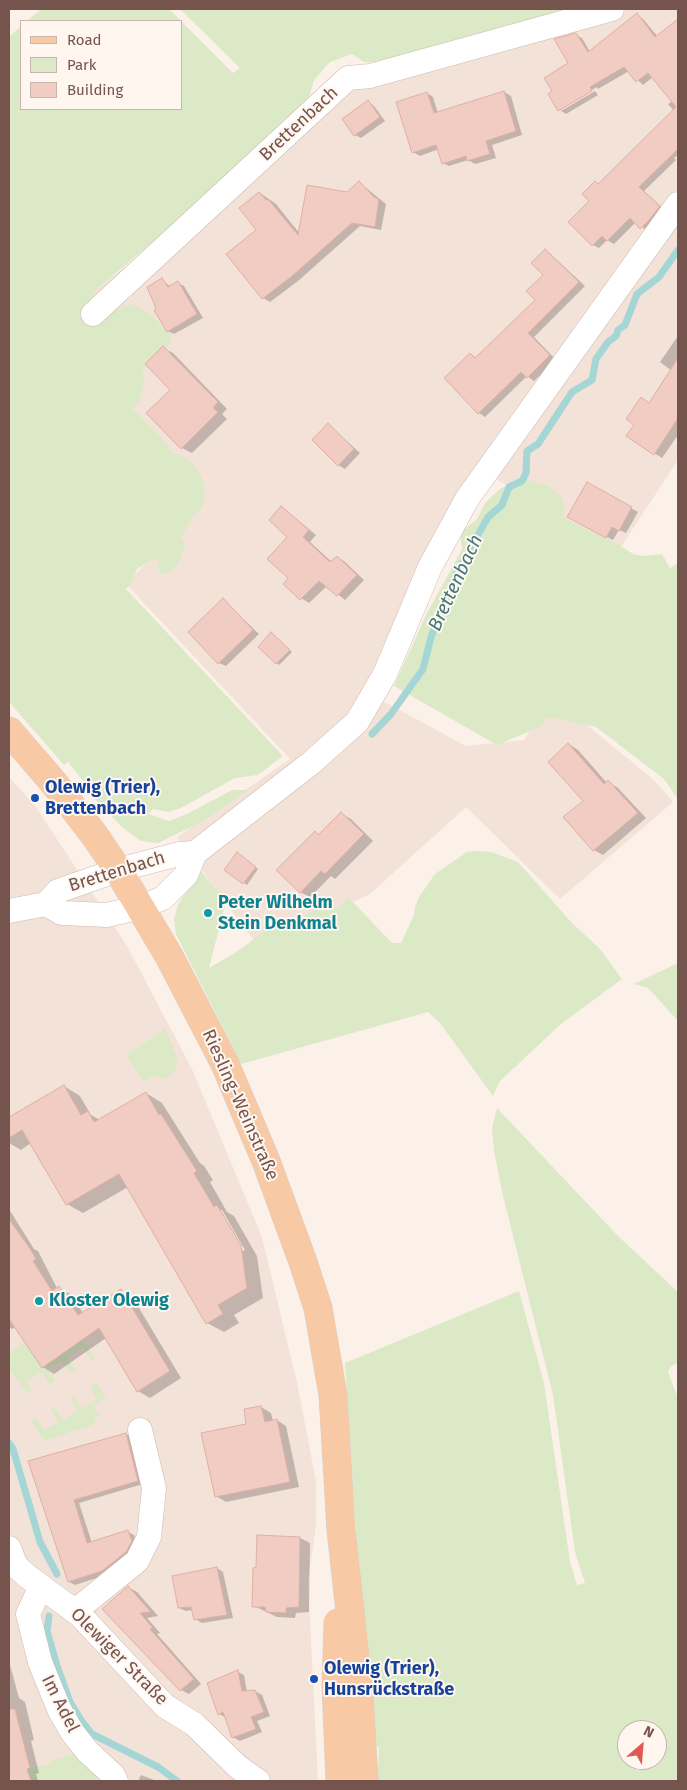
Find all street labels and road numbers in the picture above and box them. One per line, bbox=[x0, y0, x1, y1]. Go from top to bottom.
street label: Brettenbach bbox=[255, 82, 343, 166]
street label: Brettenbach bbox=[66, 847, 168, 897]
street label: Riesling-Weinstraße bbox=[197, 1026, 283, 1184]
street label: Olewiger Straße bbox=[66, 1604, 172, 1710]
street label: Im Adel bbox=[36, 1672, 84, 1736]

